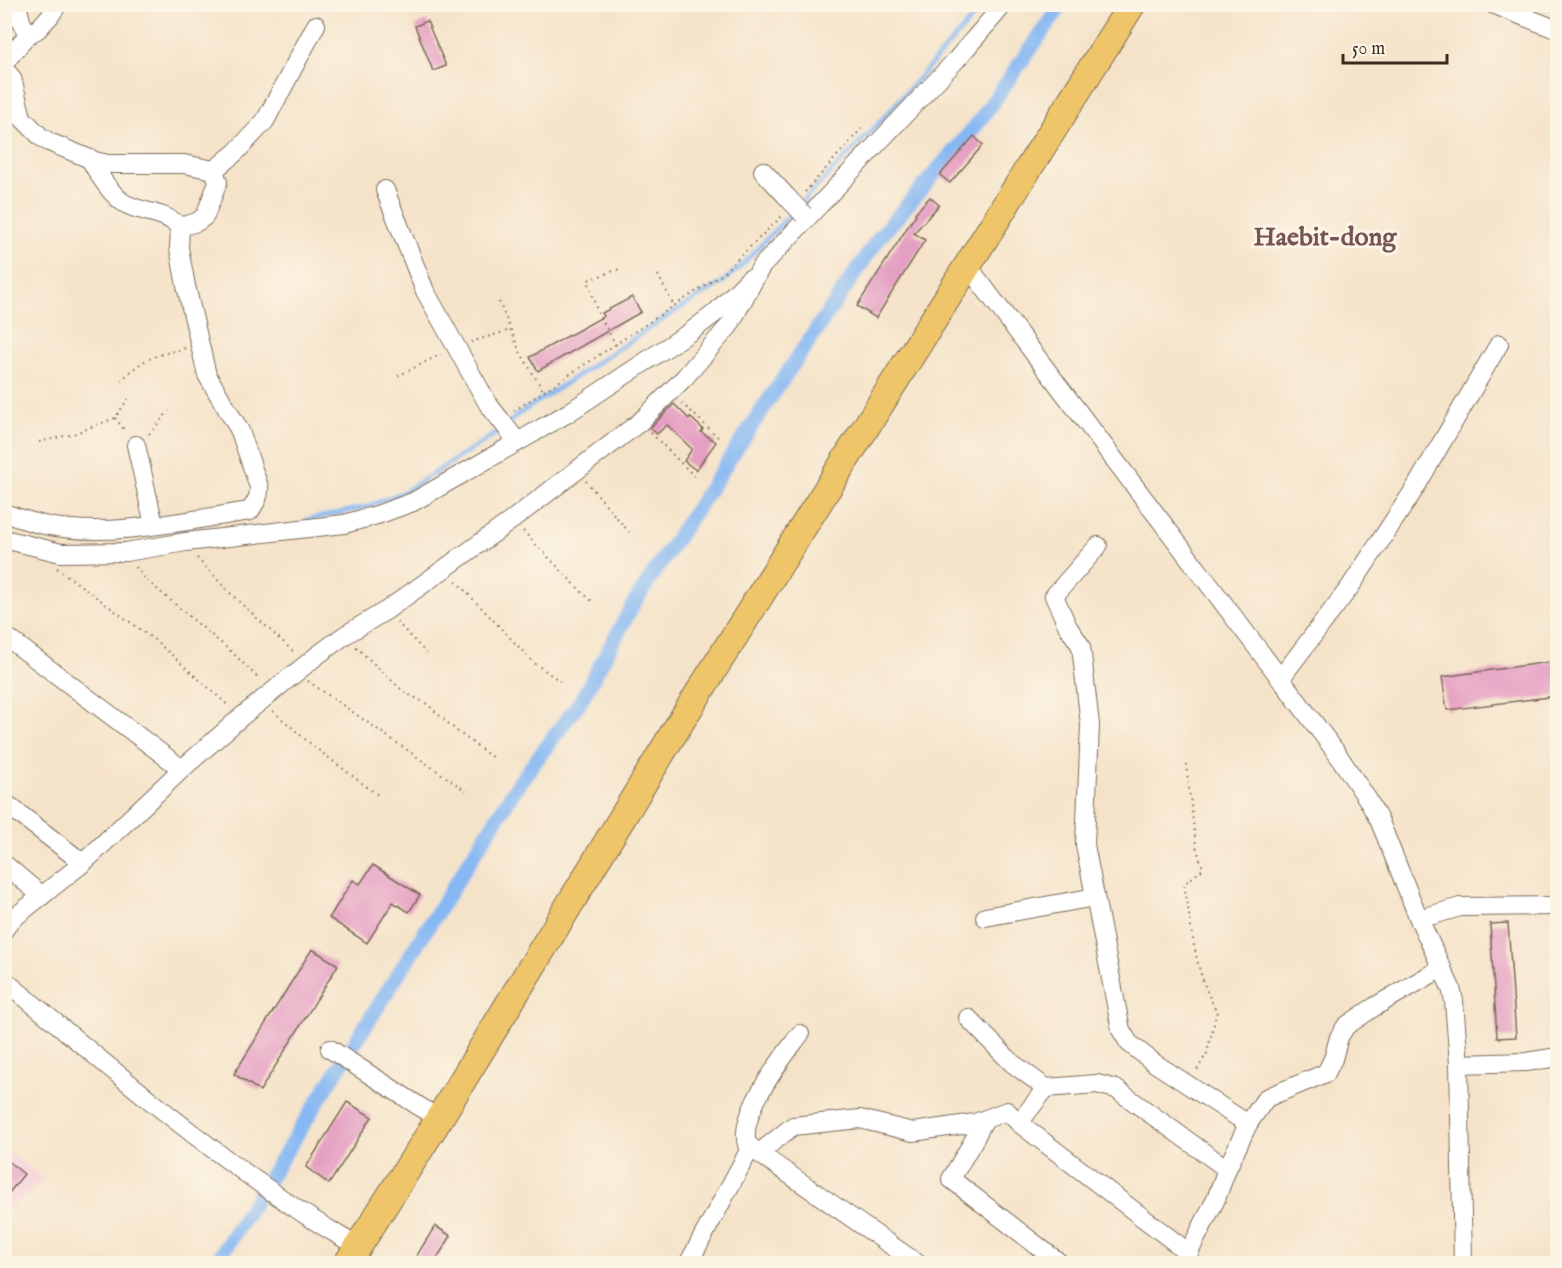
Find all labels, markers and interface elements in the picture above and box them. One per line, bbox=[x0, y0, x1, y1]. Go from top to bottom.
scale bar bbox=[1343, 27, 1446, 65]
text: 50 m bbox=[1352, 38, 1385, 61]
district label: Haebit-dong bbox=[1254, 221, 1397, 254]

